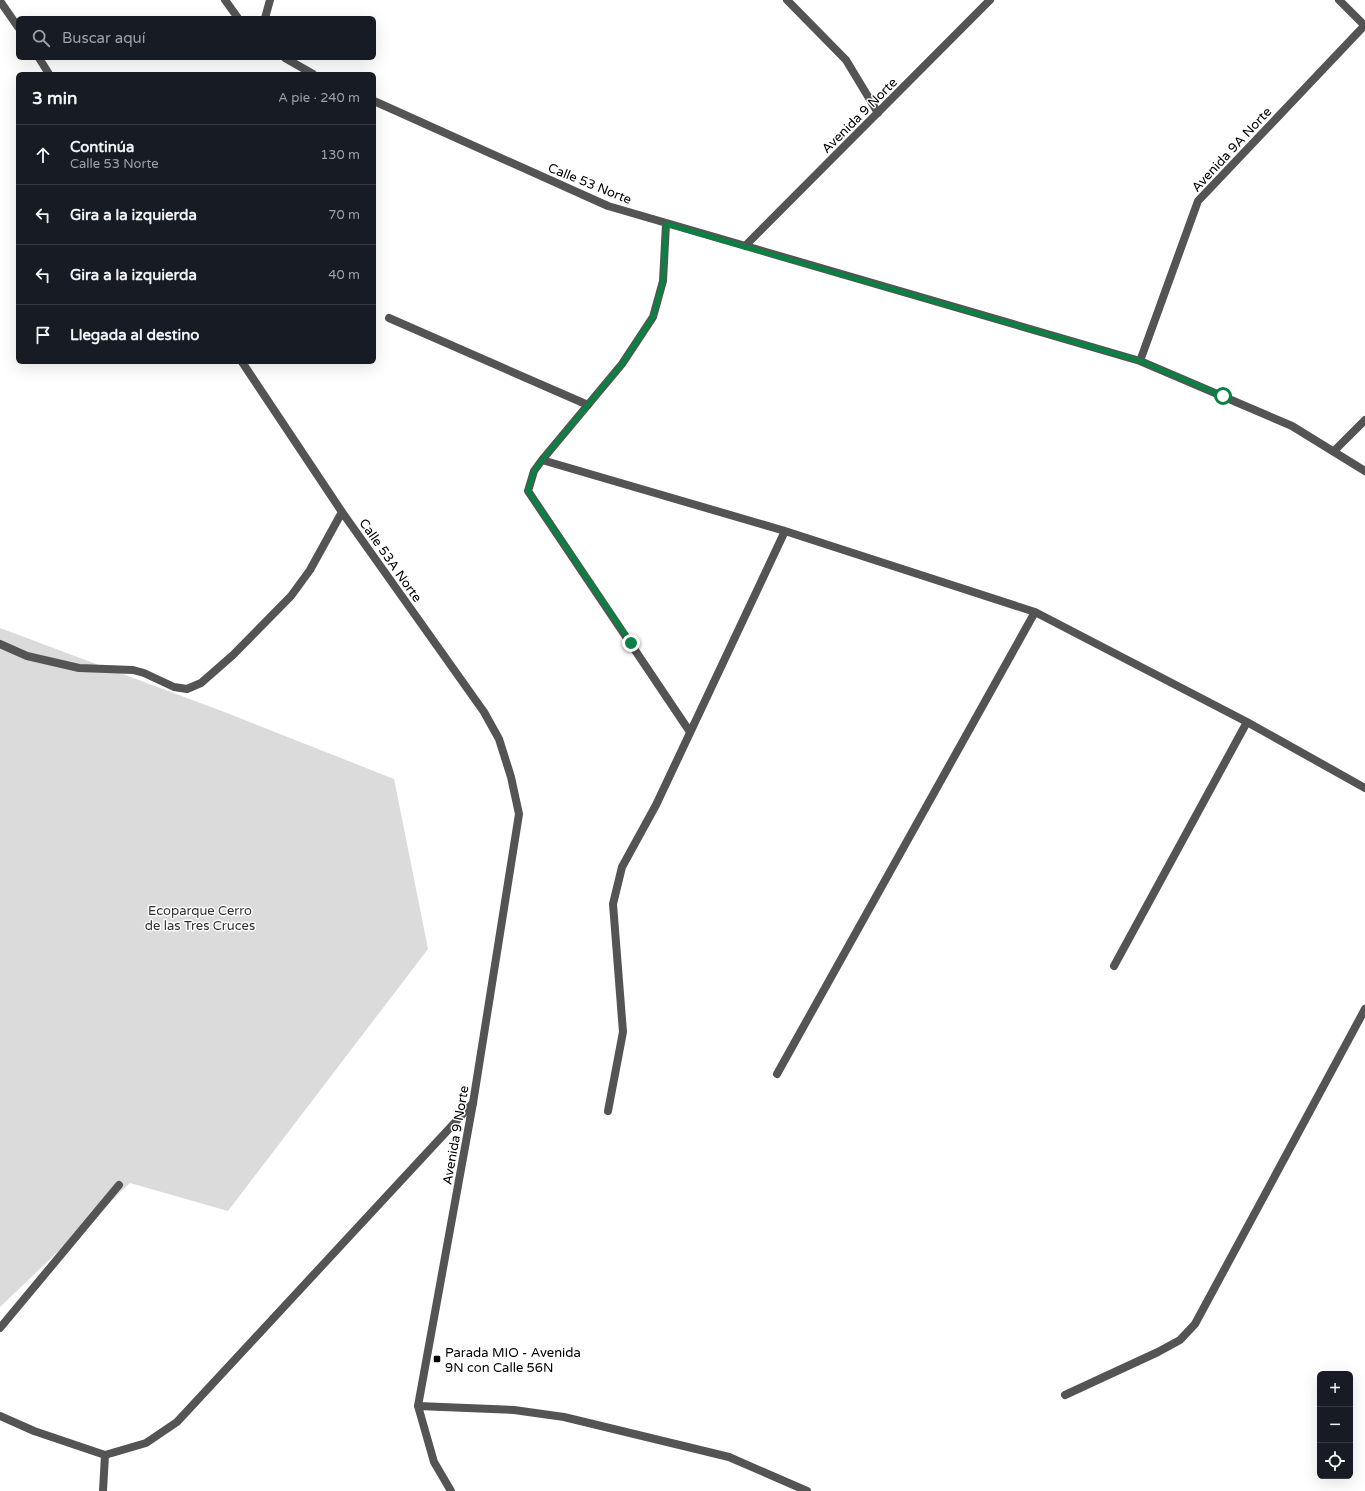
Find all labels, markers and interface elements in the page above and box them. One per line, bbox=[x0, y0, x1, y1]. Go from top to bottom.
search box bbox=[16, 16, 376, 60]
icon: search bbox=[30, 27, 52, 49]
text: Buscar aquí bbox=[62, 29, 145, 47]
street label: Avenida 9 Norte bbox=[819, 75, 901, 157]
text: 3 min bbox=[32, 88, 77, 109]
text: A pie · 240 m bbox=[278, 90, 360, 106]
street label: Avenida 9A Norte bbox=[1188, 104, 1275, 195]
text: Continúa bbox=[70, 138, 134, 156]
icon: ahead bbox=[32, 144, 54, 166]
text: 130 m bbox=[320, 147, 360, 163]
text: Calle 53 Norte bbox=[70, 156, 159, 172]
street label: Calle 53 Norte bbox=[546, 160, 634, 208]
icon: left bbox=[32, 204, 54, 226]
text: Gira a la izquierda bbox=[70, 206, 197, 224]
text: 70 m bbox=[328, 207, 360, 223]
icon: left bbox=[32, 264, 54, 286]
text: Gira a la izquierda bbox=[70, 266, 197, 284]
text: 40 m bbox=[328, 267, 360, 283]
icon: arrive bbox=[32, 324, 54, 346]
text: Llegada al destino bbox=[70, 326, 199, 344]
route start bbox=[1214, 387, 1232, 405]
street label: Calle 53A Norte bbox=[355, 516, 425, 605]
route end bbox=[622, 634, 640, 652]
park label: Ecoparque Cerro de las Tres Cruces bbox=[145, 903, 255, 934]
street label: Avenida 9 Norte bbox=[439, 1084, 473, 1186]
place label: Parada MIO - Avenida 9N con Calle 56N bbox=[445, 1345, 581, 1376]
marker: Parada MIO - Avenida 9N con Calle 56N bbox=[432, 1354, 442, 1364]
map controls bbox=[1317, 1371, 1353, 1479]
button: + bbox=[1317, 1371, 1353, 1407]
button: − bbox=[1317, 1407, 1353, 1443]
button: locate bbox=[1317, 1443, 1353, 1479]

